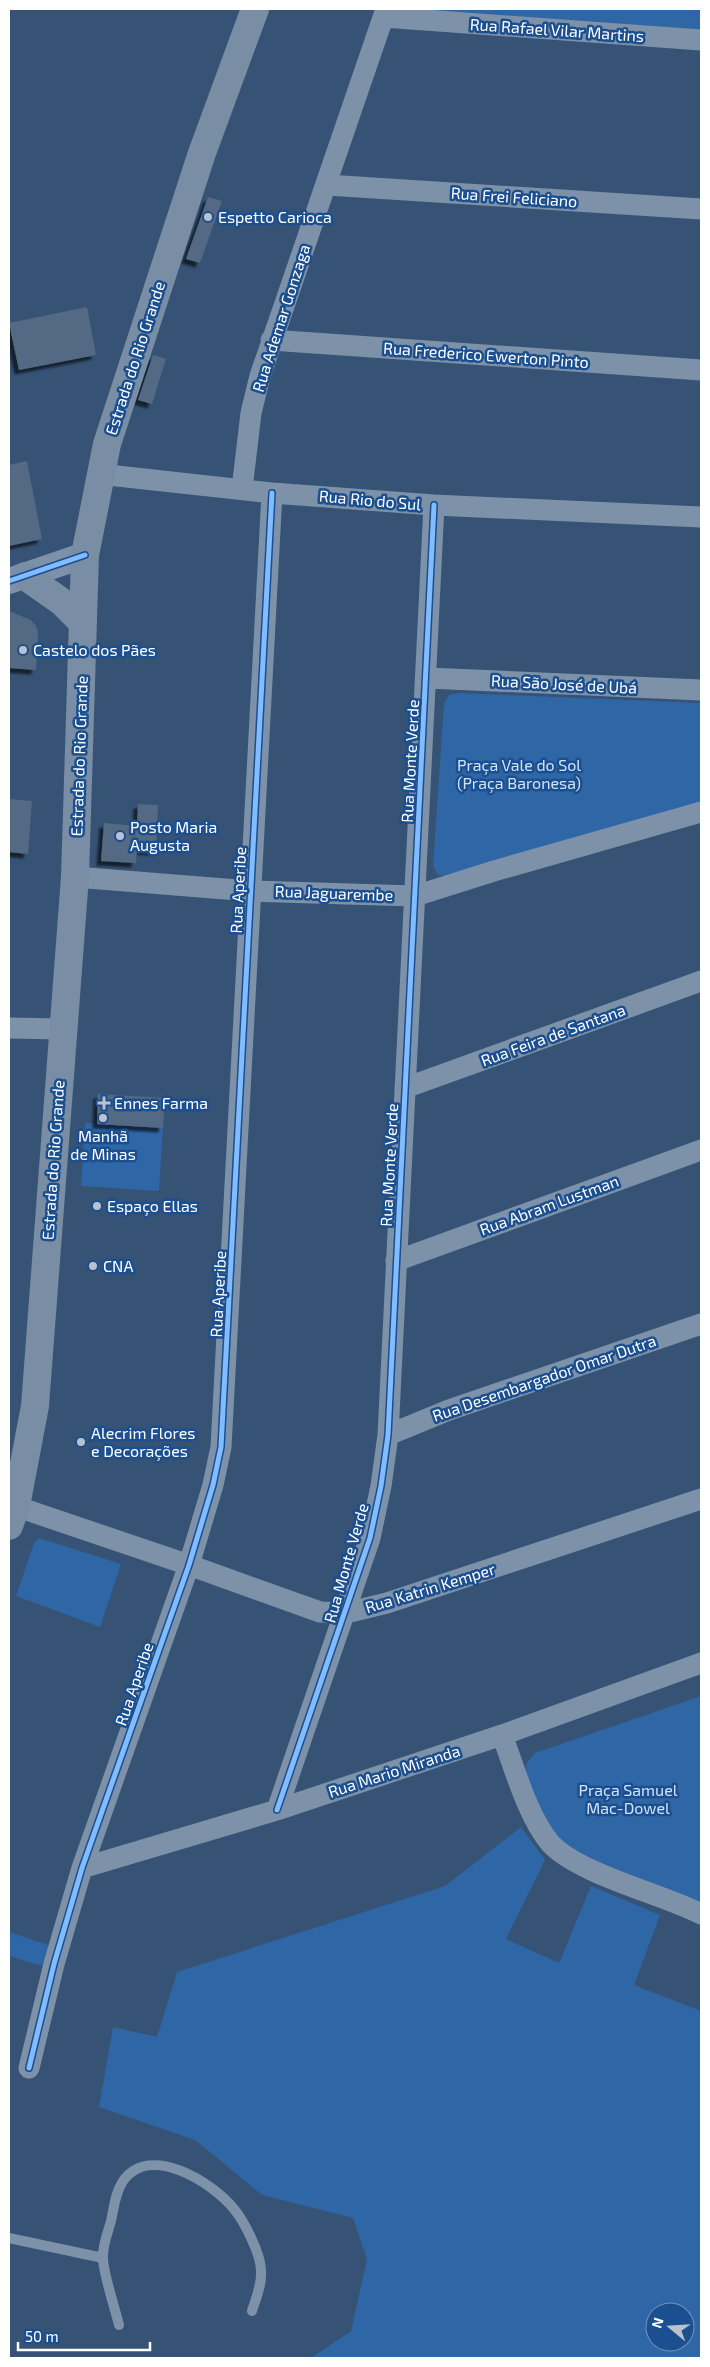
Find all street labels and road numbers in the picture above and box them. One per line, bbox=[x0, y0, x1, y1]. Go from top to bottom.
street label: Rua Rafael Vilar Martins bbox=[469, 14, 645, 45]
street label: Rua Frei Feliciano bbox=[450, 183, 578, 210]
street label: Rua Ademar Gonzaga bbox=[248, 242, 313, 394]
street label: Estrada do Rio Grande bbox=[101, 279, 168, 437]
street label: Rua Frederico Ewerton Pinto bbox=[383, 338, 589, 371]
street label: Rua Rio do Sul bbox=[318, 486, 422, 513]
street label: Rua São José de Ubá bbox=[491, 670, 638, 697]
street label: Estrada do Rio Grande bbox=[66, 675, 91, 837]
street label: Rua Monte Verde bbox=[397, 699, 422, 823]
street label: Rua Aperibe bbox=[226, 846, 249, 934]
street label: Rua Jaguarembe bbox=[274, 881, 394, 904]
street label: Rua Feira de Santana bbox=[478, 1000, 628, 1070]
street label: Estrada do Rio Grande bbox=[37, 1079, 68, 1241]
street label: Rua Monte Verde bbox=[376, 1103, 401, 1227]
street label: Rua Abram Lustman bbox=[477, 1171, 621, 1239]
street label: Rua Aperibe bbox=[206, 1250, 229, 1338]
street label: Rua Desembargador Omar Dutra bbox=[430, 1330, 658, 1425]
street label: Rua Monte Verde bbox=[319, 1501, 372, 1625]
street label: Rua Katrin Kemper bbox=[362, 1559, 498, 1616]
street label: Rua Aperibe bbox=[110, 1640, 157, 1728]
street label: Rua Mario Miranda bbox=[325, 1740, 462, 1801]

